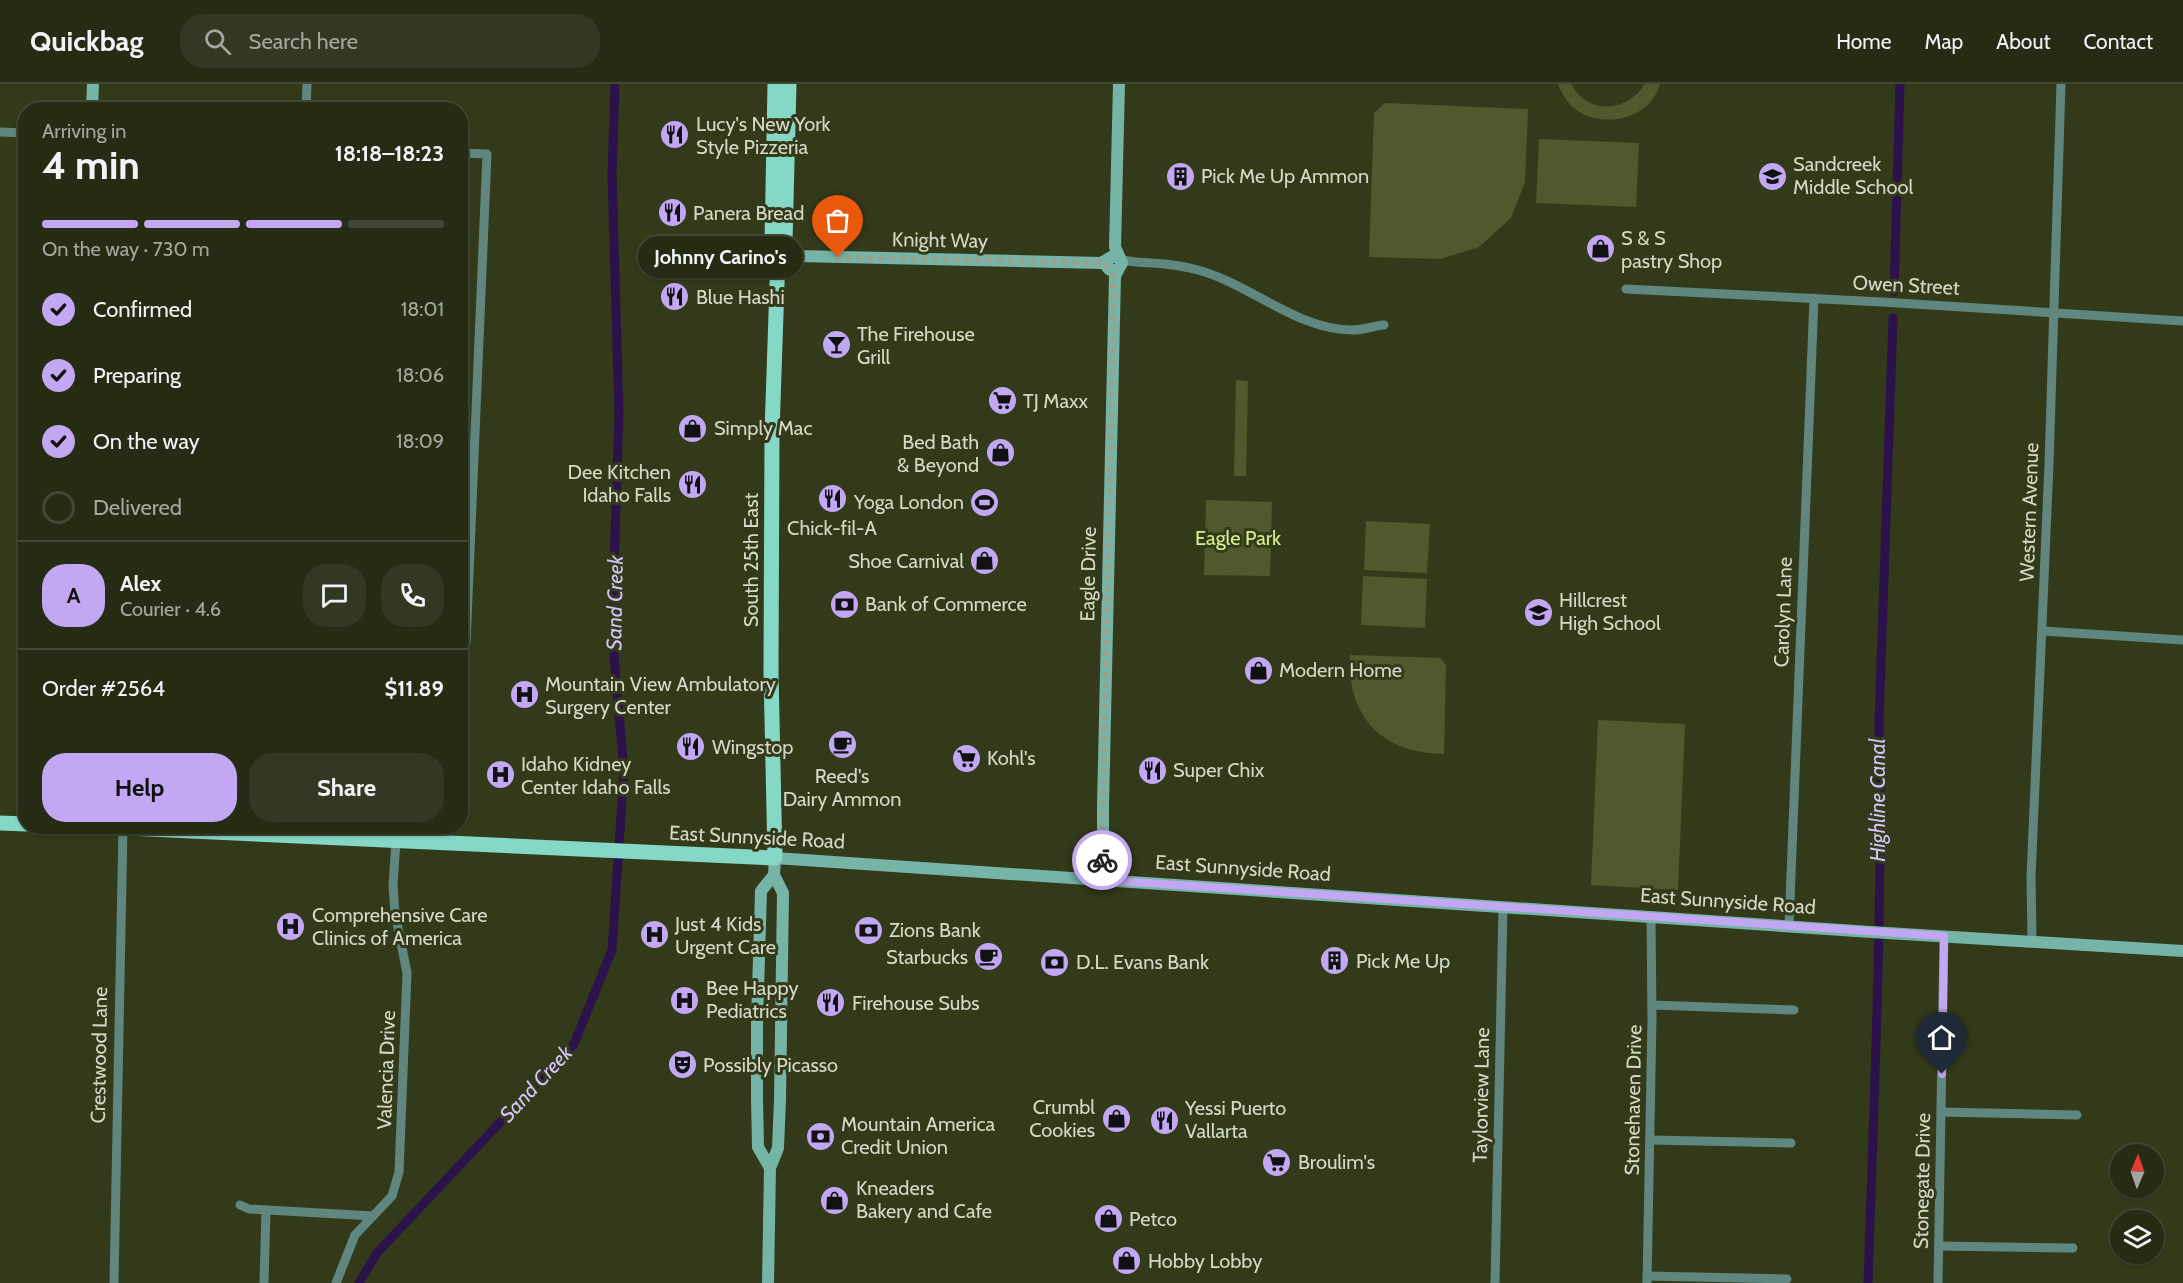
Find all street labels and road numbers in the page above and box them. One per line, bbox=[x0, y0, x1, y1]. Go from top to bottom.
street label: Knight Way bbox=[892, 227, 988, 253]
street label: Owen Street bbox=[1852, 270, 1960, 300]
street label: Western Avenue bbox=[2015, 442, 2043, 582]
street label: South 25th East bbox=[739, 493, 763, 627]
street label: Eagle Drive bbox=[1075, 526, 1101, 622]
street label: Carolyn Lane bbox=[1769, 556, 1797, 668]
street label: East Sunnyside Road bbox=[668, 820, 846, 854]
street label: East Sunnyside Road bbox=[1154, 850, 1332, 886]
street label: East Sunnyside Road bbox=[1639, 883, 1817, 919]
street label: Crestwood Lane bbox=[86, 987, 112, 1123]
street label: Valencia Drive bbox=[372, 1010, 400, 1130]
street label: Stonehaven Drive bbox=[1620, 1024, 1646, 1176]
street label: Taylorview Lane bbox=[1468, 1027, 1494, 1163]
street label: Stonegate Drive bbox=[1909, 1113, 1935, 1249]

